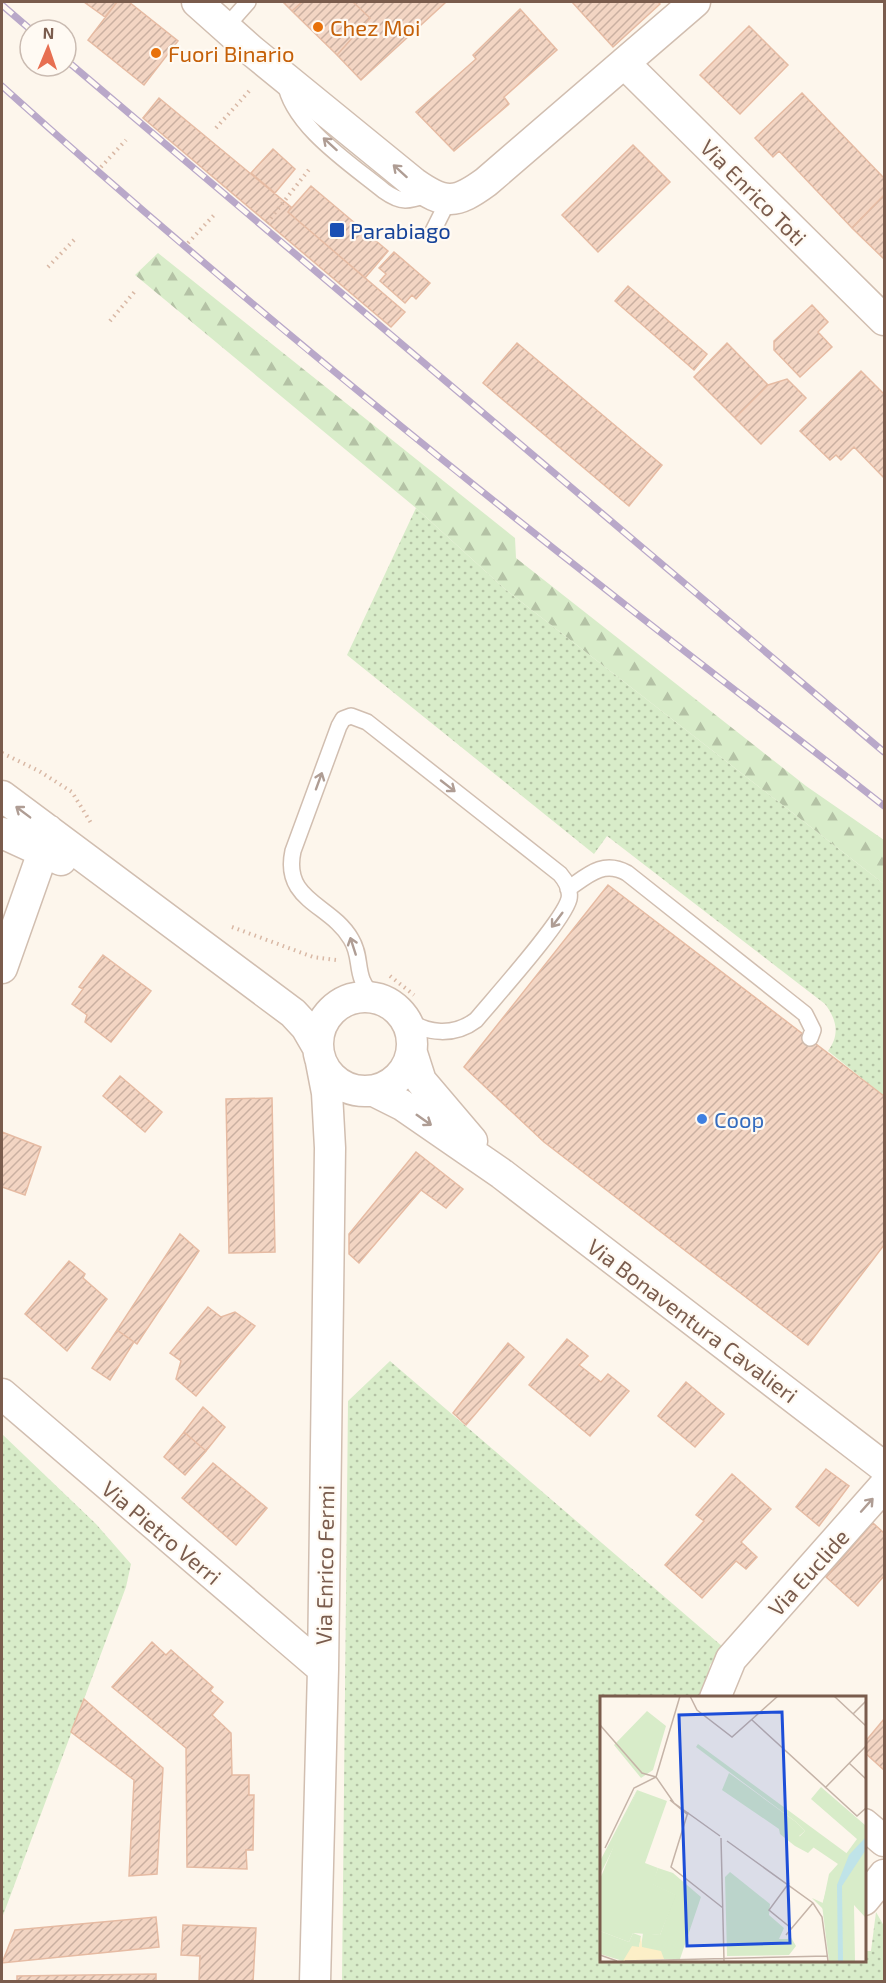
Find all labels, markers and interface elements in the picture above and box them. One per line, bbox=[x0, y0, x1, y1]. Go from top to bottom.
place label: Chez Moi bbox=[330, 14, 421, 40]
north arrow bbox=[18, 18, 78, 78]
marker: Chez Moi bbox=[311, 20, 325, 34]
text: N bbox=[42, 23, 55, 42]
place label: Fuori Binario bbox=[168, 40, 294, 66]
marker: Fuori Binario bbox=[149, 46, 163, 60]
street label: Via Enrico Toti bbox=[696, 134, 812, 250]
one-way arrow bbox=[322, 138, 338, 152]
one-way arrow bbox=[393, 164, 408, 178]
place label: Parabiago bbox=[350, 217, 451, 243]
marker: Parabiago bbox=[328, 221, 346, 239]
one-way arrow bbox=[314, 772, 325, 791]
one-way arrow bbox=[440, 779, 456, 792]
one-way arrow bbox=[15, 806, 31, 818]
one-way arrow bbox=[550, 911, 563, 927]
one-way arrow bbox=[347, 937, 358, 956]
place label: Coop bbox=[714, 1106, 764, 1132]
marker: Coop bbox=[695, 1112, 709, 1126]
one-way arrow bbox=[416, 1114, 432, 1126]
street label: Via Bonaventura Cavalieri bbox=[583, 1233, 803, 1407]
street label: Via Pietro Verri bbox=[97, 1475, 227, 1589]
street label: Via Enrico Fermi bbox=[310, 1485, 338, 1645]
one-way arrow bbox=[860, 1498, 874, 1513]
street label: Via Euclide bbox=[762, 1523, 854, 1621]
inset map bbox=[600, 1696, 865, 1962]

